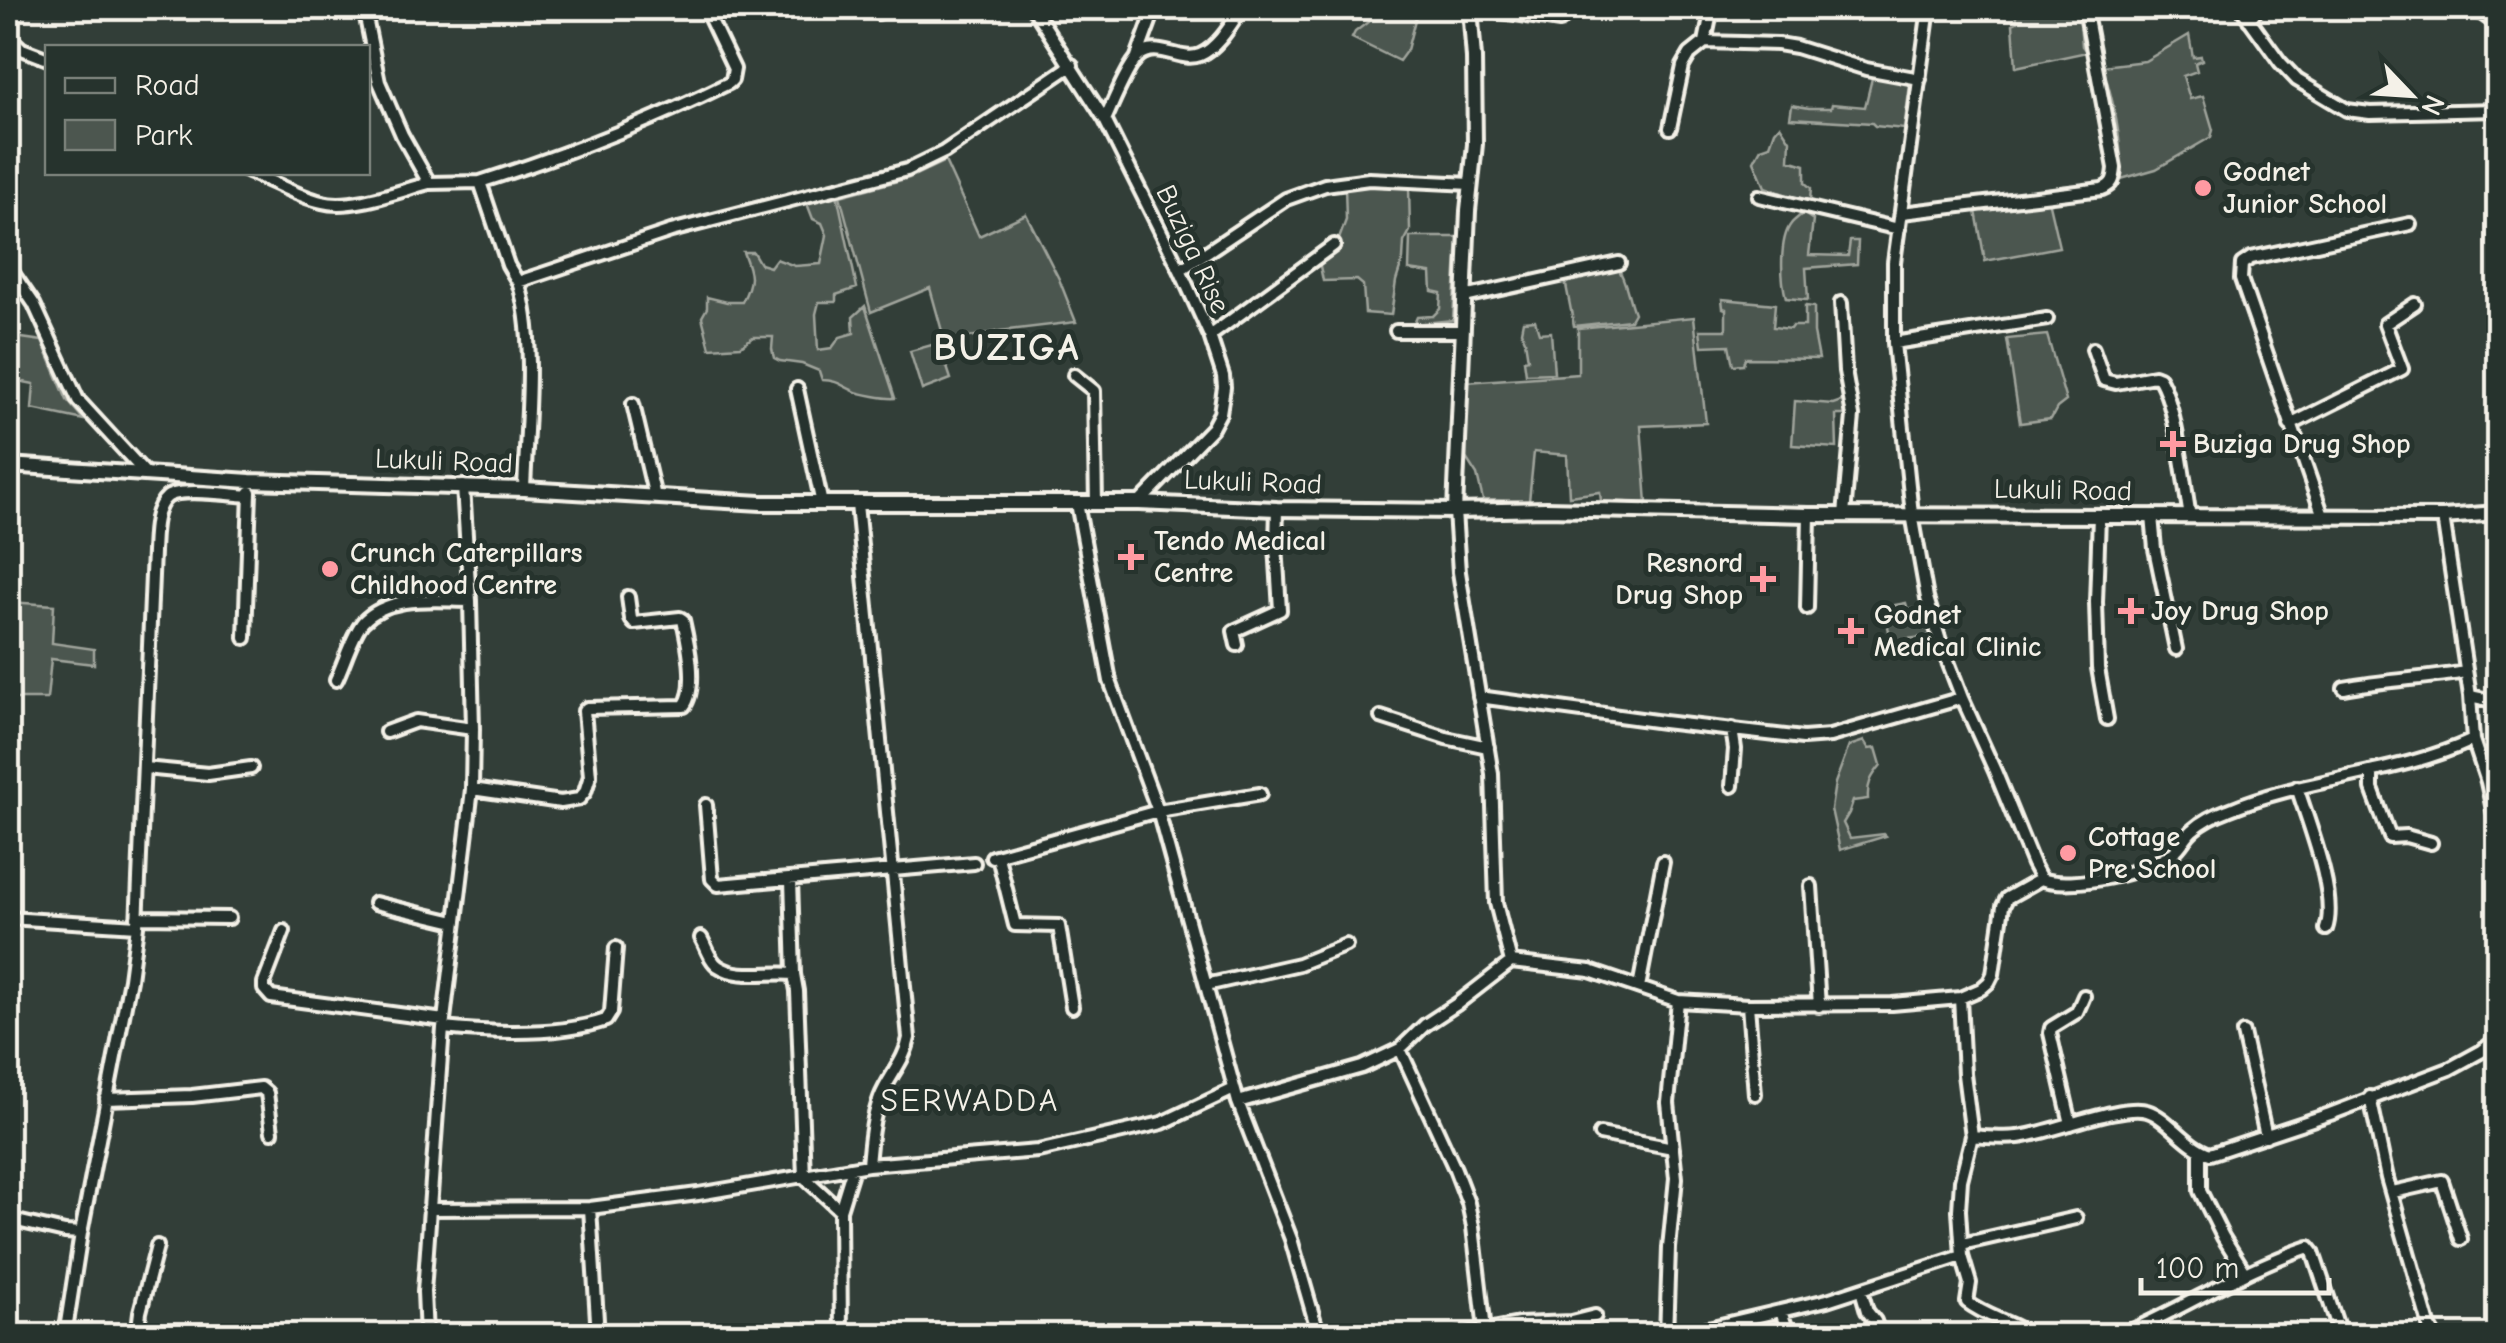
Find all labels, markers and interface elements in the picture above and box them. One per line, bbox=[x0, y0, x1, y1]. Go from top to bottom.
legend bbox=[45, 45, 370, 175]
north arrow bbox=[2361, 45, 2461, 145]
text: Road bbox=[135, 68, 200, 103]
text: N bbox=[2414, 90, 2451, 120]
text: Park bbox=[135, 118, 193, 153]
place label: Godnet Junior School bbox=[2223, 156, 2387, 220]
marker: Godnet Junior School bbox=[2192, 177, 2214, 199]
street label: Buziga Rise bbox=[1149, 180, 1237, 318]
district label: BUZIGA bbox=[933, 326, 1081, 370]
place label: Buziga Drug Shop bbox=[2193, 428, 2411, 460]
marker: Buziga Drug Shop bbox=[2162, 433, 2184, 455]
street label: Lukuli Road bbox=[374, 443, 514, 479]
street label: Lukuli Road bbox=[1183, 464, 1323, 500]
street label: Lukuli Road bbox=[1994, 473, 2132, 507]
place label: Tendo Medical Centre bbox=[1154, 525, 1326, 589]
place label: Crunch Caterpillars Childhood Centre bbox=[350, 537, 582, 601]
marker: Tendo Medical Centre bbox=[1118, 544, 1144, 570]
place label: Resnord Drug Shop bbox=[1615, 547, 1743, 611]
marker: Crunch Caterpillars Childhood Centre bbox=[319, 558, 341, 580]
marker: Resnord Drug Shop bbox=[1752, 568, 1774, 590]
place label: Joy Drug Shop bbox=[2151, 595, 2329, 627]
place label: Godnet Medical Clinic bbox=[1874, 599, 2041, 663]
marker: Joy Drug Shop bbox=[2120, 600, 2142, 622]
marker: Godnet Medical Clinic bbox=[1838, 618, 1864, 644]
place label: Cottage Pre School bbox=[2088, 821, 2216, 885]
marker: Cottage Pre School bbox=[2057, 842, 2079, 864]
district label: SERWADDA bbox=[880, 1082, 1060, 1119]
scale bar bbox=[2141, 1233, 2328, 1295]
text: 100 m bbox=[2156, 1251, 2239, 1286]

